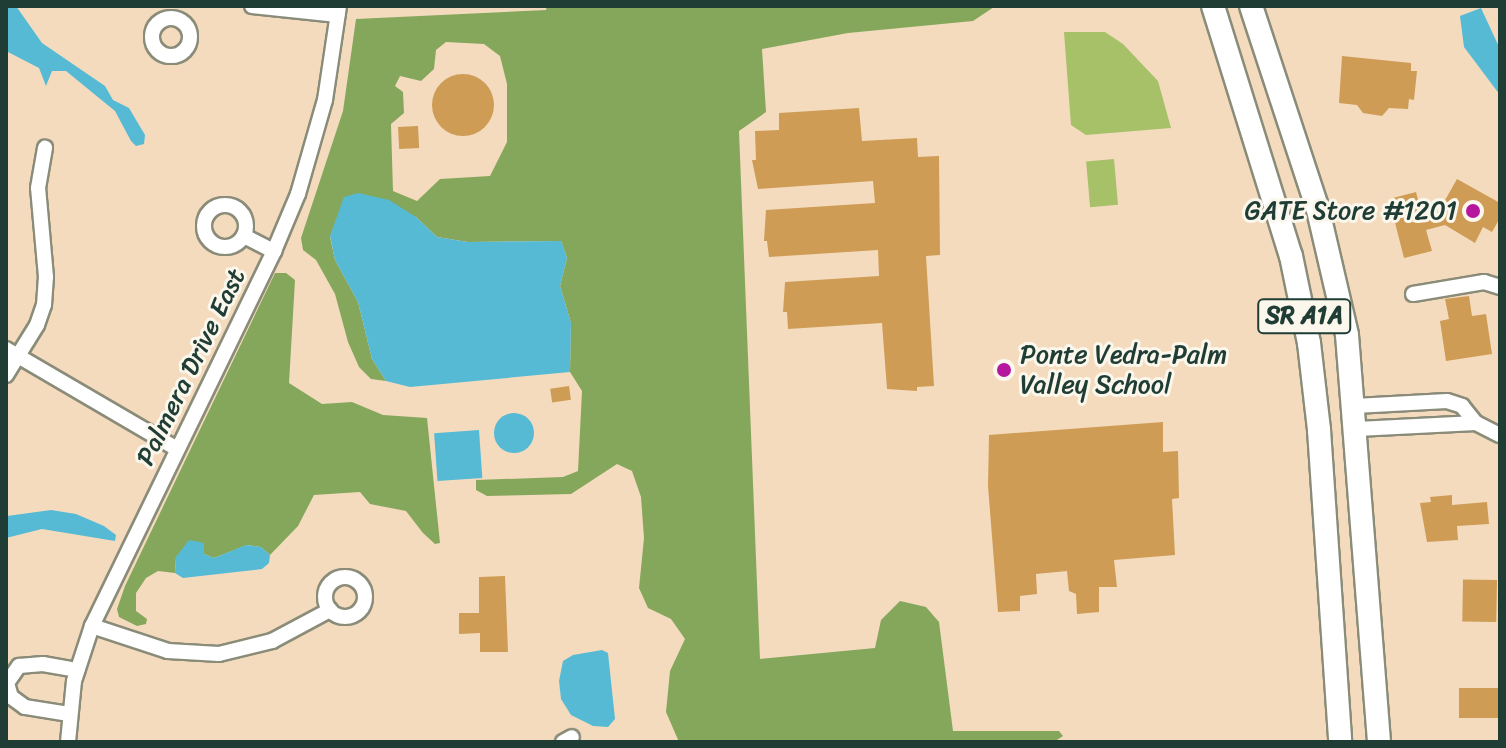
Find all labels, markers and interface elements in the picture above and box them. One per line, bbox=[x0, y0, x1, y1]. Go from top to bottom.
place label: GATE Store #1201 bbox=[1242, 195, 1457, 227]
marker: GATE Store #1201 bbox=[1464, 202, 1482, 220]
street label: Palmera Drive East bbox=[130, 263, 252, 471]
road number: SR A1A bbox=[1256, 296, 1352, 336]
place label: Ponte Vedra-Palm Valley School bbox=[1020, 339, 1226, 400]
marker: Ponte Vedra-Palm Valley School bbox=[995, 361, 1013, 379]

